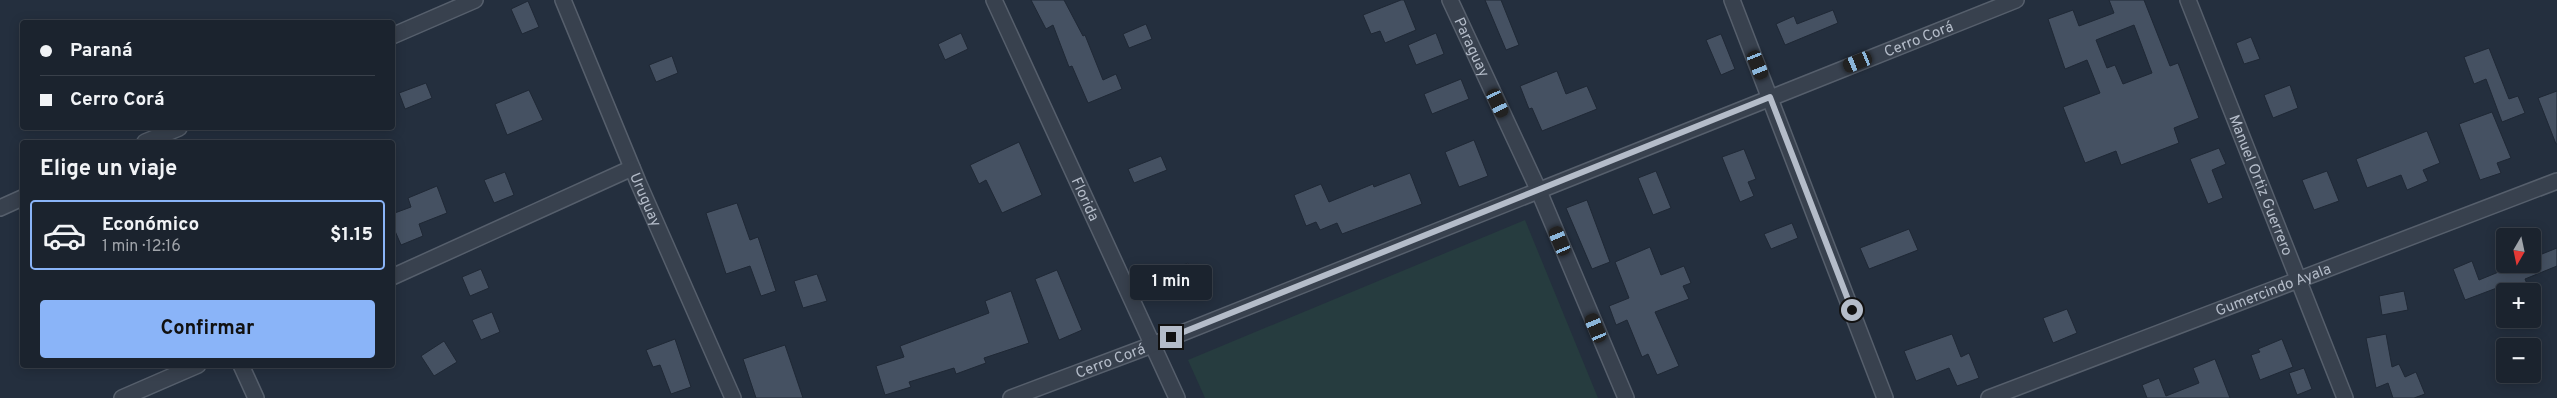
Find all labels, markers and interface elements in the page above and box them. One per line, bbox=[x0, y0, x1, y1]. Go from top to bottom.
street label: Paraguay bbox=[1449, 15, 1493, 81]
street label: Cerro Corá bbox=[1882, 18, 1957, 63]
text: Paraná bbox=[70, 39, 133, 63]
car bbox=[1745, 48, 1770, 82]
car bbox=[1841, 49, 1874, 75]
car bbox=[1484, 86, 1511, 120]
text: Cerro Corá bbox=[70, 88, 164, 112]
street label: Manuel Ortiz Guerrero bbox=[2223, 113, 2296, 259]
text: Elige un viaje bbox=[40, 156, 177, 183]
street label: Uruguay bbox=[624, 170, 665, 230]
street label: Florida bbox=[1066, 174, 1102, 225]
icon: car bbox=[42, 213, 87, 258]
text: Económico bbox=[102, 213, 199, 237]
text: $1.15 bbox=[330, 223, 373, 247]
car bbox=[1547, 224, 1572, 258]
north arrow bbox=[2496, 228, 2541, 272]
map controls bbox=[2496, 228, 2541, 383]
text: 1 min · 12:16 bbox=[102, 237, 181, 257]
street label: Gumercindo Ayala bbox=[2213, 260, 2334, 322]
callout: 1 min bbox=[1130, 264, 1212, 300]
text: 1 min bbox=[1152, 272, 1190, 292]
button: + bbox=[2496, 283, 2541, 328]
route start bbox=[1841, 299, 1863, 321]
button: Confirmar bbox=[40, 300, 375, 358]
car bbox=[1583, 311, 1608, 345]
route end bbox=[1160, 326, 1182, 348]
button: − bbox=[2496, 338, 2541, 383]
street label: Cerro Corá bbox=[1073, 340, 1148, 384]

